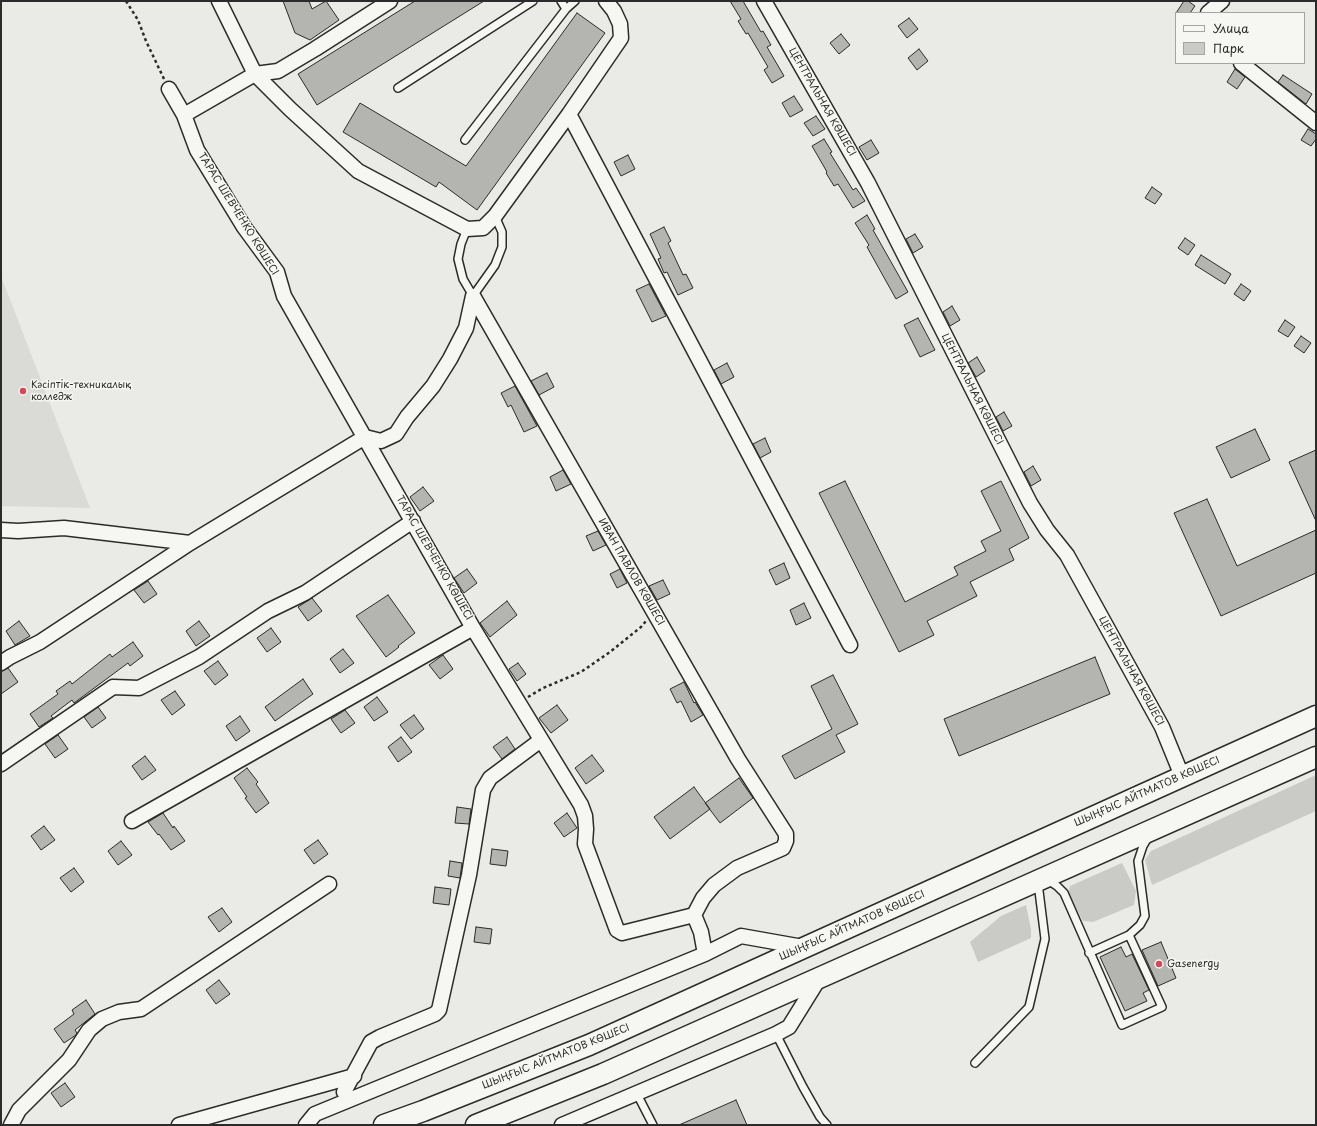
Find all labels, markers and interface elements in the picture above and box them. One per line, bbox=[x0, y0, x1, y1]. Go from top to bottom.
legend bbox=[1175, 12, 1305, 64]
text: Улица bbox=[1213, 19, 1249, 37]
text: Парк bbox=[1213, 39, 1244, 57]
street label: ЦЕНТРАЛЬНАЯ КӨШЕСІ bbox=[786, 46, 858, 158]
street label: ТАРАС ШЕВЧЕНКО КӨШЕСІ bbox=[195, 151, 281, 277]
street label: ЦЕНТРАЛЬНАЯ КӨШЕСІ bbox=[939, 331, 1005, 447]
place label: Кәсіптік-техникалық колледж bbox=[31, 379, 131, 402]
marker: Кәсіптік-техникалық колледж bbox=[18, 386, 28, 396]
street label: ТАРАС ШЕВЧЕНКО КӨШЕСІ bbox=[393, 494, 475, 622]
street label: ИВАН ПАВЛОВ КӨШЕСІ bbox=[595, 516, 667, 628]
street label: ЦЕНТРАЛЬНАЯ КӨШЕСІ bbox=[1096, 614, 1166, 728]
street label: ШЫҢҒЫС АЙТМАТОВ КӨШЕСІ bbox=[1072, 754, 1222, 830]
street label: ШЫҢҒЫС АЙТМАТОВ КӨШЕСІ bbox=[777, 888, 927, 964]
place label: Gasenergy bbox=[1167, 958, 1219, 970]
marker: Gasenergy bbox=[1154, 959, 1164, 969]
street label: ШЫҢҒЫС АЙТМАТОВ КӨШЕСІ bbox=[481, 1022, 631, 1092]

